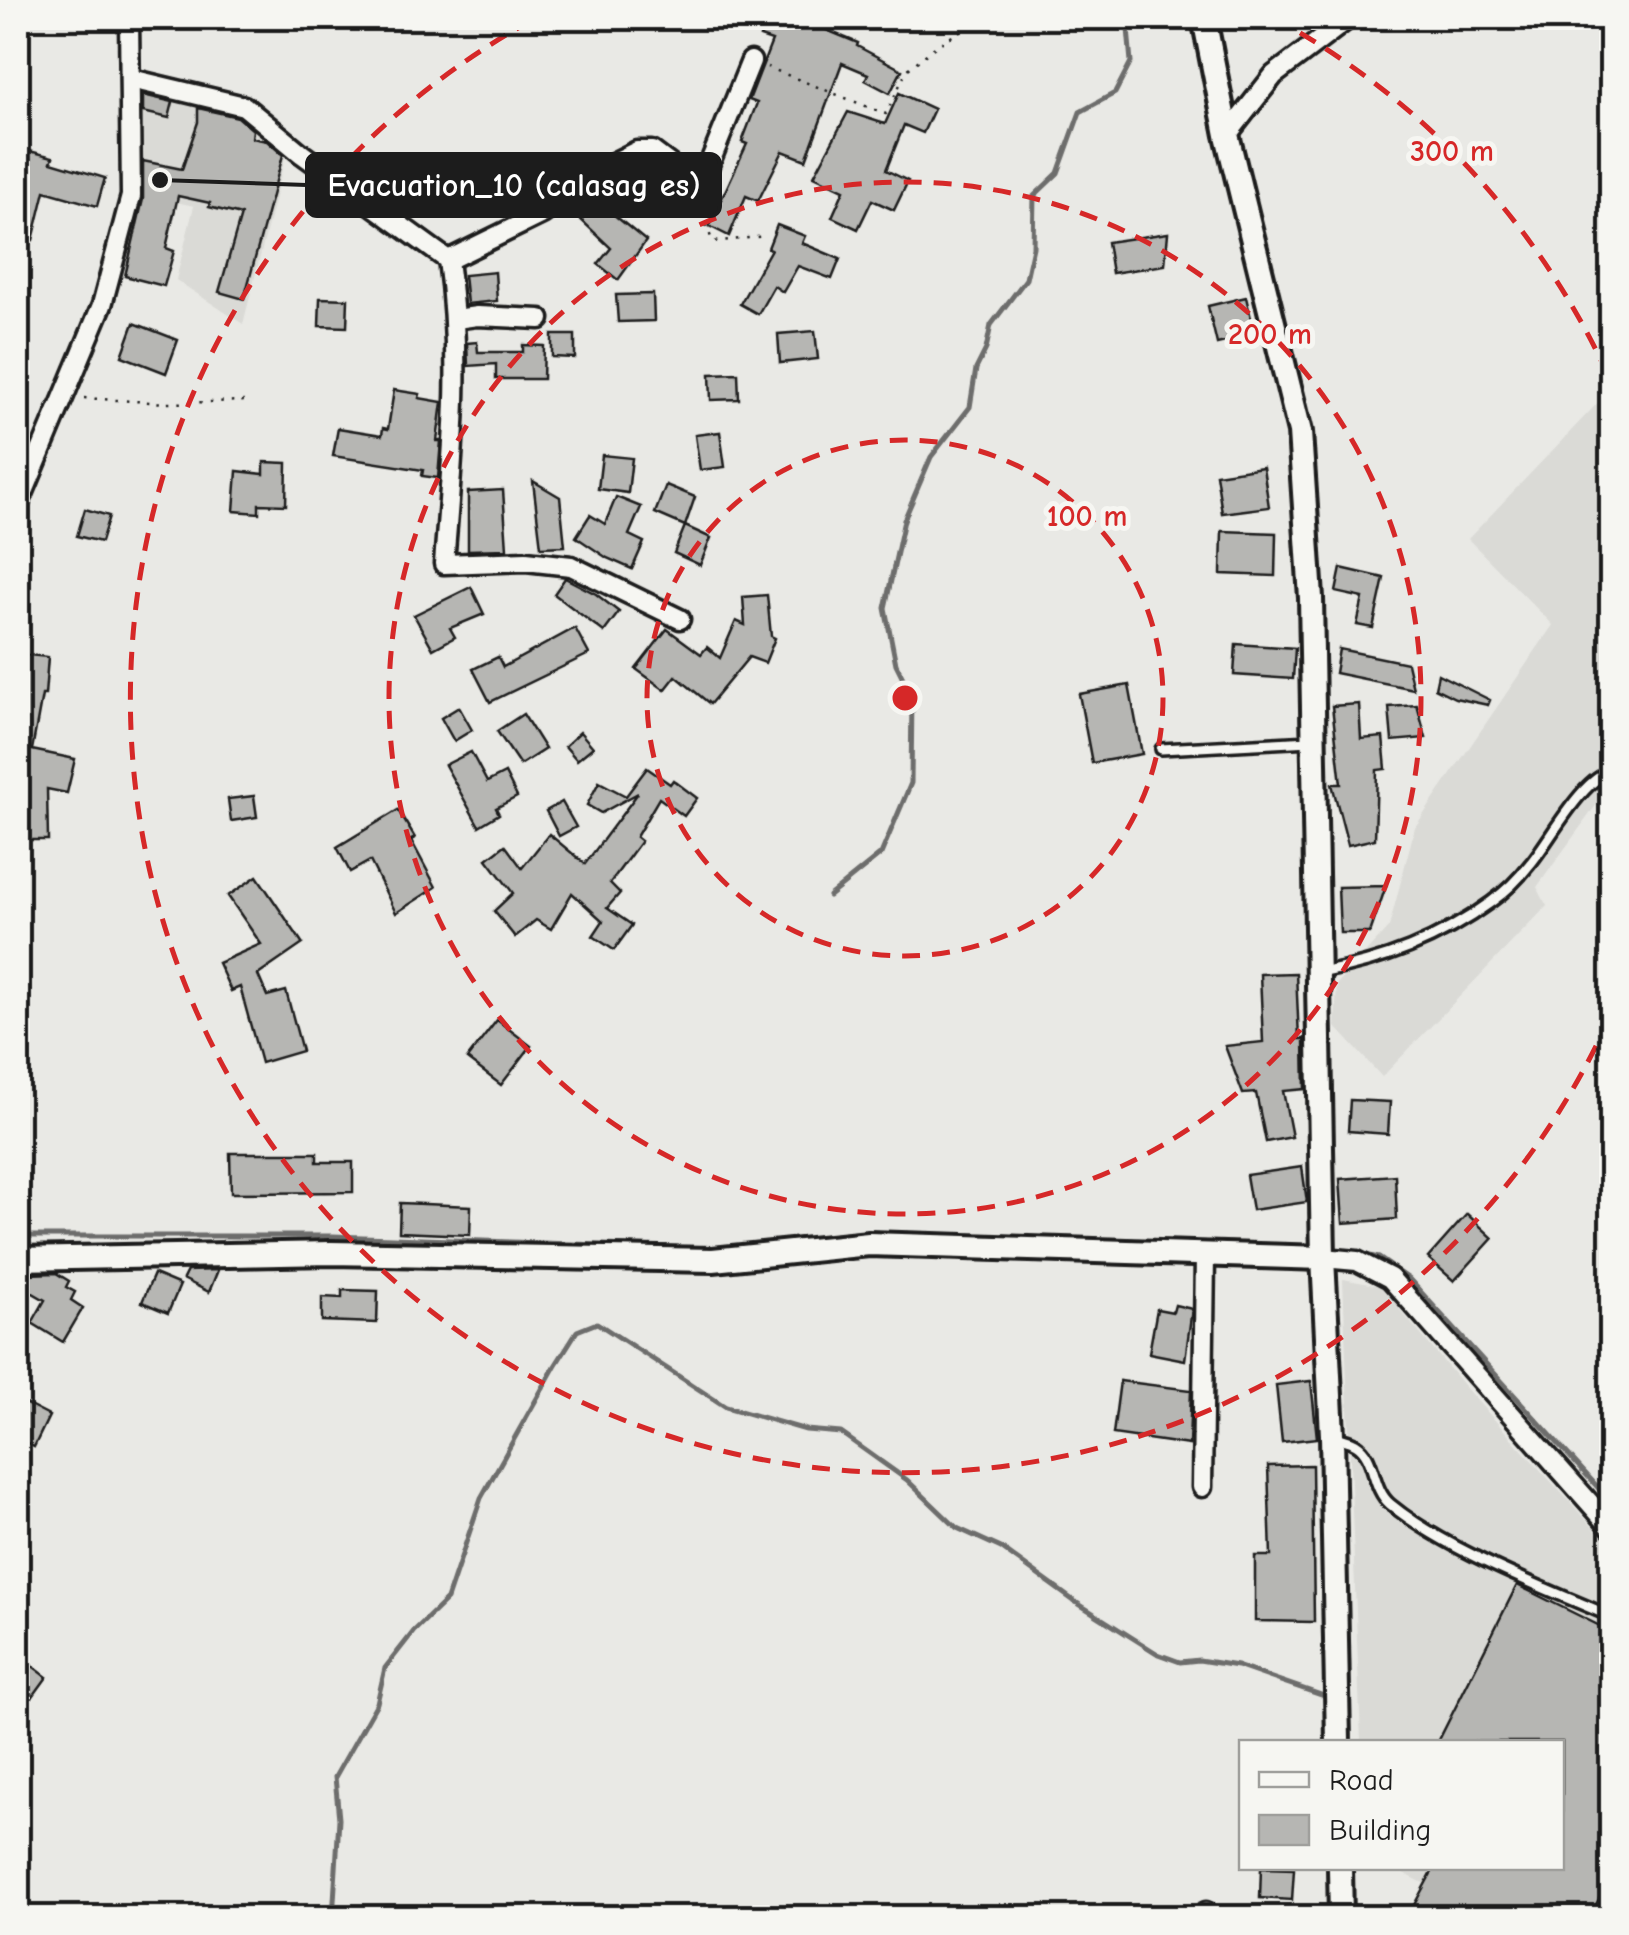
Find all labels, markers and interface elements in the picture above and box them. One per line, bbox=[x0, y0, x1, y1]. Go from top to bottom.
text: 300 m bbox=[1410, 134, 1494, 169]
callout: Evacuation_10 (calasag es) bbox=[307, 154, 720, 216]
text: Evacuation_10 (calasag es) bbox=[327, 167, 701, 204]
text: 200 m bbox=[1228, 317, 1312, 352]
text: 100 m bbox=[1047, 499, 1127, 534]
centre of rings bbox=[887, 680, 923, 716]
legend bbox=[1239, 1740, 1564, 1870]
text: Road bbox=[1329, 1763, 1394, 1798]
text: Building bbox=[1329, 1813, 1432, 1848]

